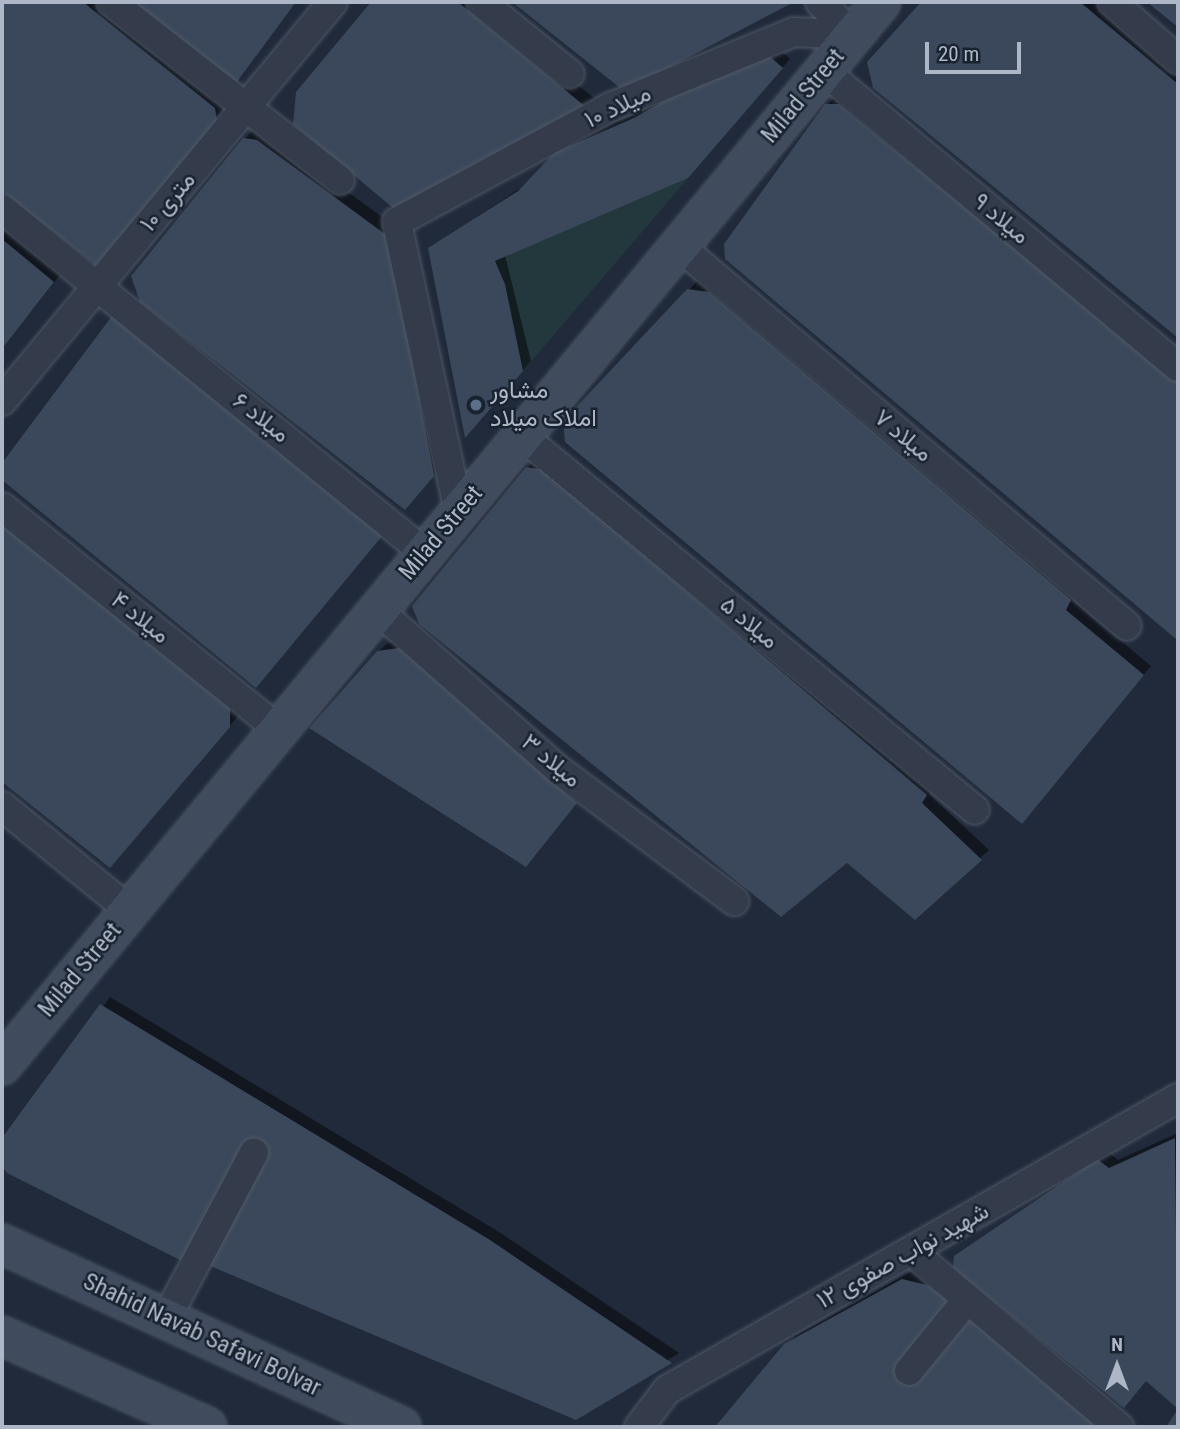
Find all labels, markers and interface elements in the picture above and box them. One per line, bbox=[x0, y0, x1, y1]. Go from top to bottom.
scale bar bbox=[928, 28, 1024, 72]
text: 20 m bbox=[938, 42, 979, 66]
street label: Milad Street bbox=[755, 43, 851, 149]
street label: میلاد ۱۰ bbox=[580, 79, 656, 135]
street label: ۱۰ متری bbox=[134, 166, 202, 238]
street label: میلاد ۹ bbox=[967, 187, 1035, 251]
place label: مشاور املاک میلاد bbox=[490, 377, 597, 433]
street label: میلاد ۶ bbox=[227, 386, 295, 450]
marker: مشاور املاک میلاد bbox=[468, 397, 484, 413]
street label: میلاد ۷ bbox=[868, 403, 938, 469]
street label: Milad Street bbox=[393, 480, 489, 586]
street label: میلاد ۴ bbox=[105, 586, 175, 650]
street label: میلاد ۵ bbox=[714, 590, 784, 656]
street label: میلاد ۳ bbox=[515, 728, 587, 794]
street label: Milad Street bbox=[32, 917, 128, 1023]
street label: شهید نواب صفوی ۱۲ bbox=[812, 1197, 994, 1315]
street label: Shahid Navab Safavi Bolvar bbox=[79, 1267, 325, 1403]
north arrow bbox=[1082, 1331, 1152, 1401]
text: N bbox=[1111, 1333, 1123, 1356]

